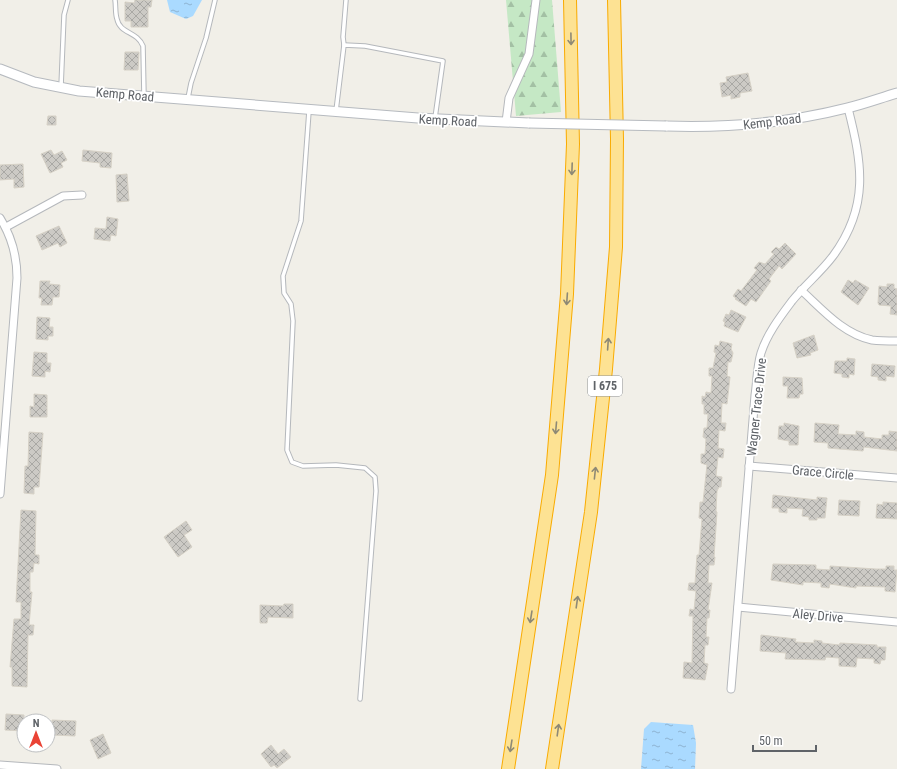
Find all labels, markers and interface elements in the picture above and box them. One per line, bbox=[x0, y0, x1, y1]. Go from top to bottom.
one-way arrow bbox=[567, 32, 575, 45]
street label: Kemp Road bbox=[95, 84, 155, 105]
street label: Kemp Road bbox=[742, 110, 802, 132]
street label: Kemp Road bbox=[418, 111, 477, 130]
one-way arrow bbox=[568, 162, 575, 175]
one-way arrow bbox=[563, 292, 570, 305]
one-way arrow bbox=[605, 338, 612, 351]
street label: Wagner Trace Drive bbox=[744, 357, 769, 457]
road number: I 675 bbox=[588, 376, 622, 396]
one-way arrow bbox=[552, 421, 559, 434]
street label: Grace Circle bbox=[791, 462, 854, 483]
one-way arrow bbox=[591, 467, 599, 480]
one-way arrow bbox=[573, 596, 581, 609]
street label: Aley Drive bbox=[792, 606, 844, 625]
one-way arrow bbox=[527, 610, 535, 623]
north arrow bbox=[16, 713, 56, 753]
text: N bbox=[33, 717, 40, 730]
one-way arrow bbox=[554, 724, 562, 737]
scale bar bbox=[753, 727, 816, 753]
text: 50 m bbox=[759, 734, 783, 748]
one-way arrow bbox=[507, 739, 515, 752]

